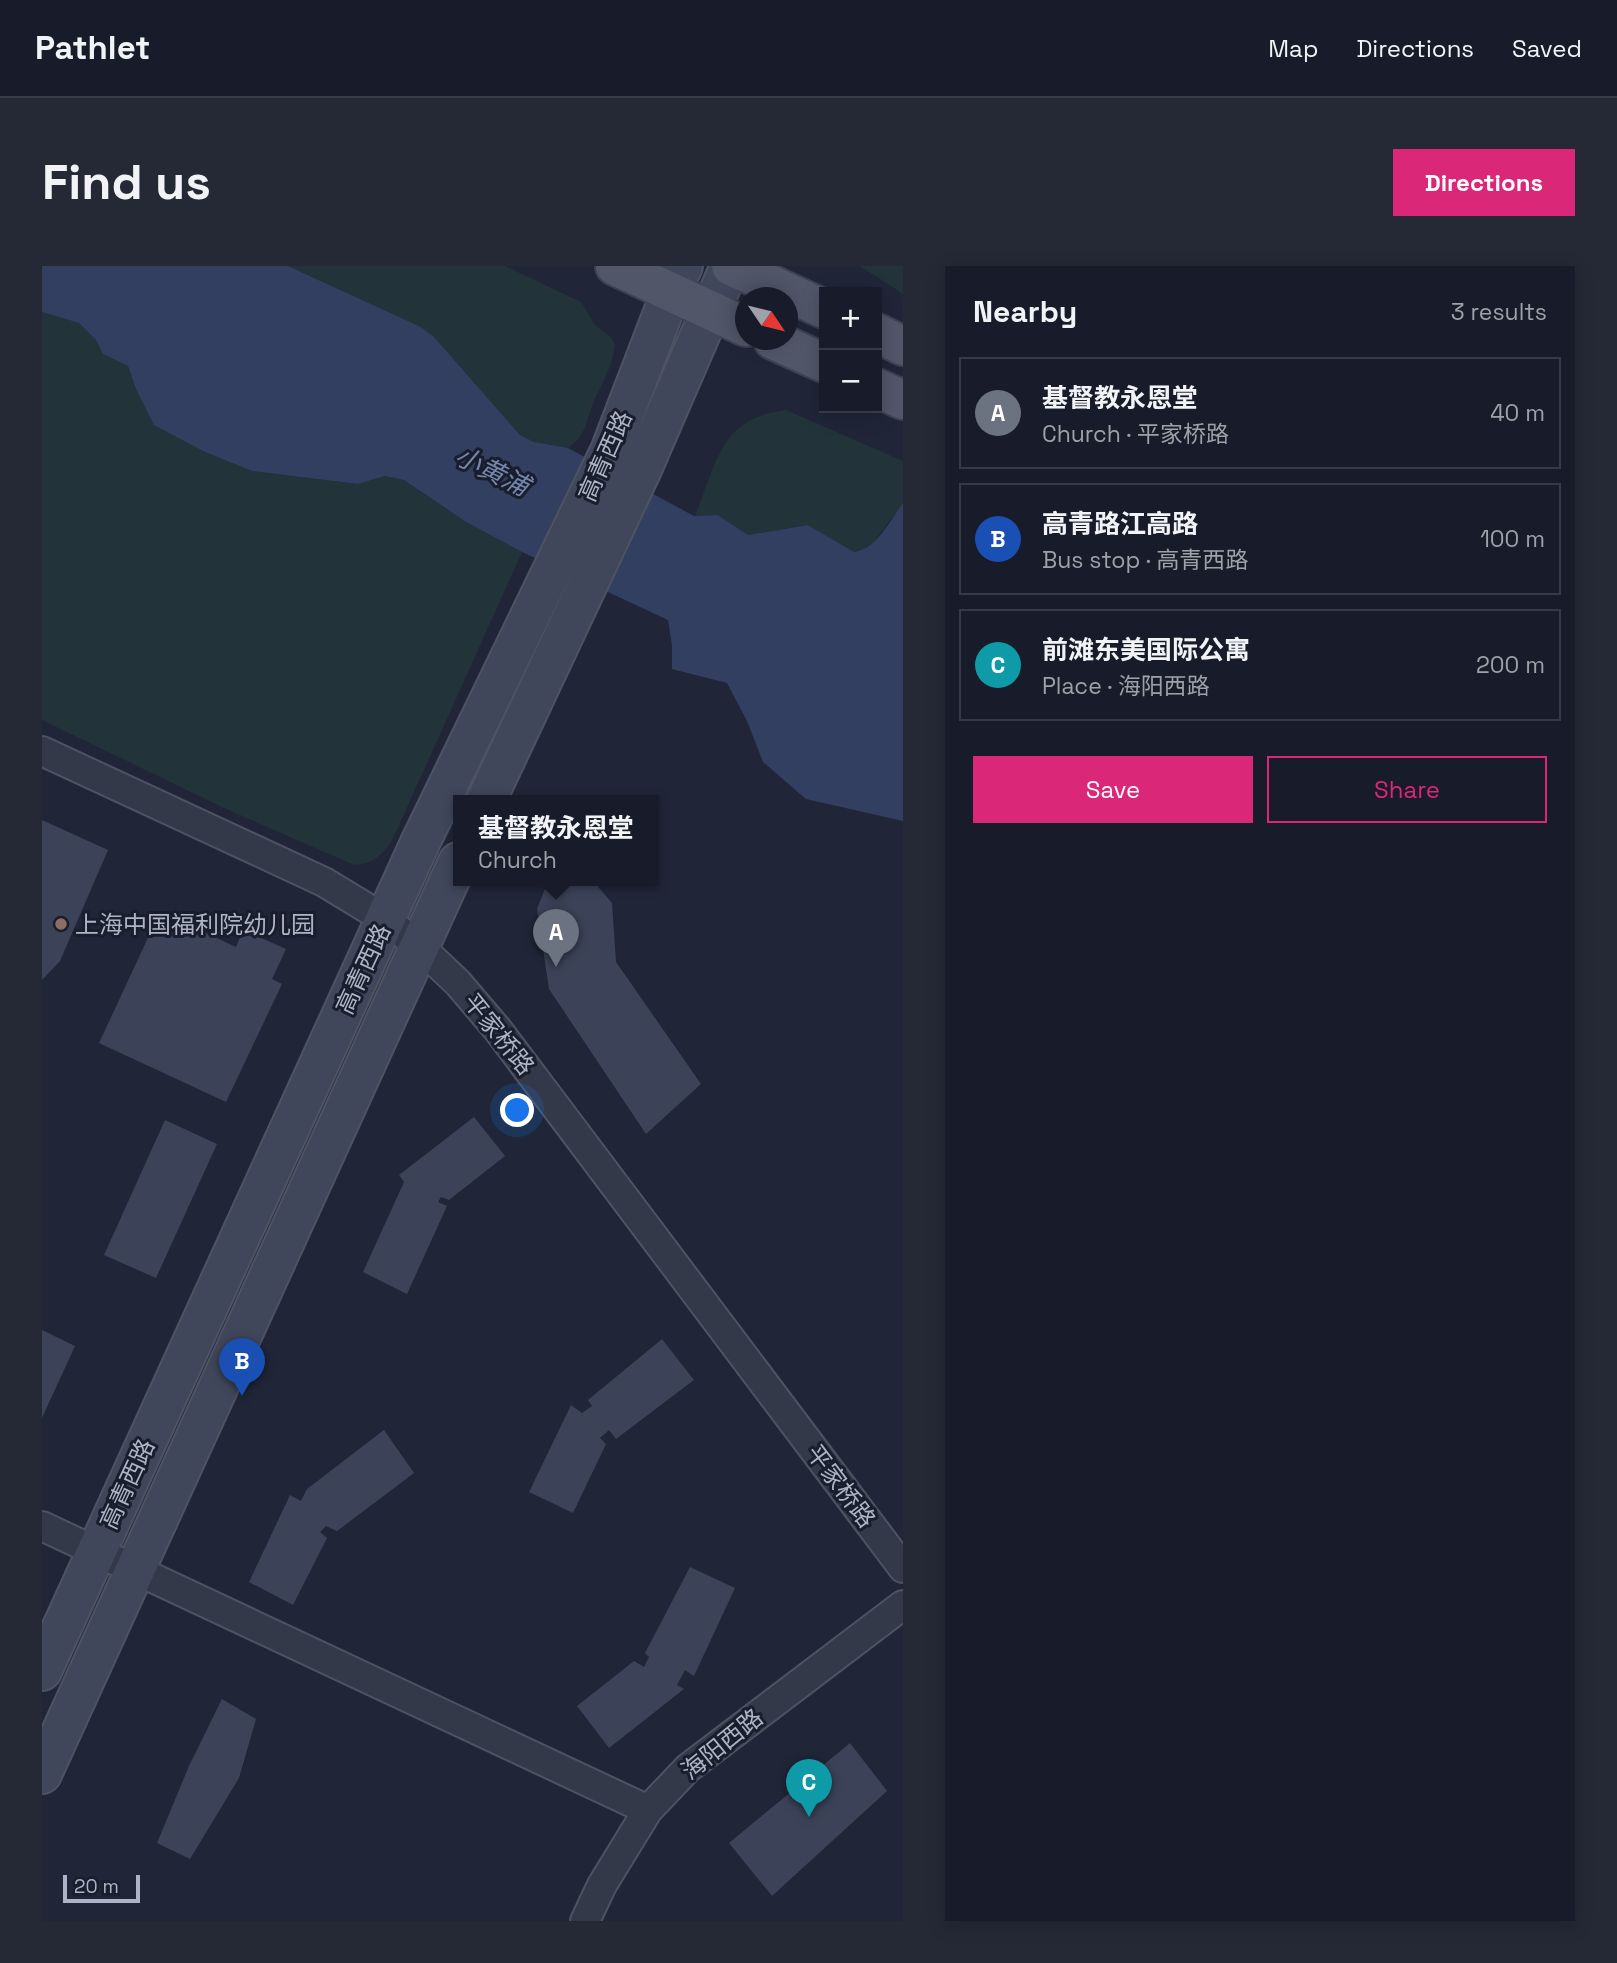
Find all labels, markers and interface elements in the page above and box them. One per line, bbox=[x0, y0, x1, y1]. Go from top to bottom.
text: Pathlet bbox=[35, 27, 150, 69]
text: Map bbox=[1268, 33, 1318, 64]
text: Directions bbox=[1356, 33, 1474, 64]
text: Saved bbox=[1512, 33, 1582, 64]
button: Directions bbox=[1393, 149, 1575, 216]
text: Find us bbox=[42, 151, 211, 213]
north arrow bbox=[735, 287, 798, 350]
map controls bbox=[819, 287, 882, 413]
button: + bbox=[819, 287, 882, 350]
text: Nearby bbox=[973, 292, 1077, 331]
text: 3 results bbox=[1451, 297, 1547, 327]
button: − bbox=[819, 350, 882, 413]
text: 基督教永恩堂 bbox=[1042, 381, 1198, 415]
text: A bbox=[991, 398, 1005, 428]
text: 40 m bbox=[1490, 398, 1545, 428]
street label: 高青西路 bbox=[571, 406, 639, 506]
text: Church · 平家桥路 bbox=[1042, 419, 1229, 449]
water label: 小黄浦 bbox=[449, 439, 538, 505]
text: 高青路江高路 bbox=[1042, 507, 1198, 541]
text: B bbox=[990, 524, 1006, 554]
text: 100 m bbox=[1480, 524, 1545, 554]
text: Bus stop · 高青西路 bbox=[1042, 545, 1248, 575]
text: 前滩东美国际公寓 bbox=[1042, 633, 1250, 667]
text: C bbox=[991, 650, 1005, 680]
text: 200 m bbox=[1476, 650, 1545, 680]
text: Place · 海阳西路 bbox=[1042, 671, 1210, 701]
button: Save bbox=[973, 756, 1253, 823]
button: Share bbox=[1267, 756, 1547, 823]
popup bbox=[453, 795, 659, 886]
text: 基督教永恩堂 bbox=[478, 811, 634, 845]
text: Church bbox=[478, 845, 557, 875]
place label: 上海中国福利院幼儿园 bbox=[75, 909, 315, 940]
pin: A bbox=[533, 909, 579, 967]
marker: 上海中国福利院幼儿园 bbox=[53, 916, 69, 932]
street label: 高青西路 bbox=[329, 919, 397, 1019]
street label: 平家桥路 bbox=[457, 987, 541, 1081]
your location bbox=[500, 1093, 534, 1127]
pin: B bbox=[219, 1338, 265, 1396]
street label: 高青西路 bbox=[93, 1434, 161, 1534]
street label: 平家桥路 bbox=[800, 1438, 882, 1534]
street label: 海阳西路 bbox=[675, 1702, 769, 1786]
pin: C bbox=[786, 1759, 832, 1817]
scale bar bbox=[63, 1872, 140, 1904]
text: 20 m bbox=[74, 1874, 119, 1899]

